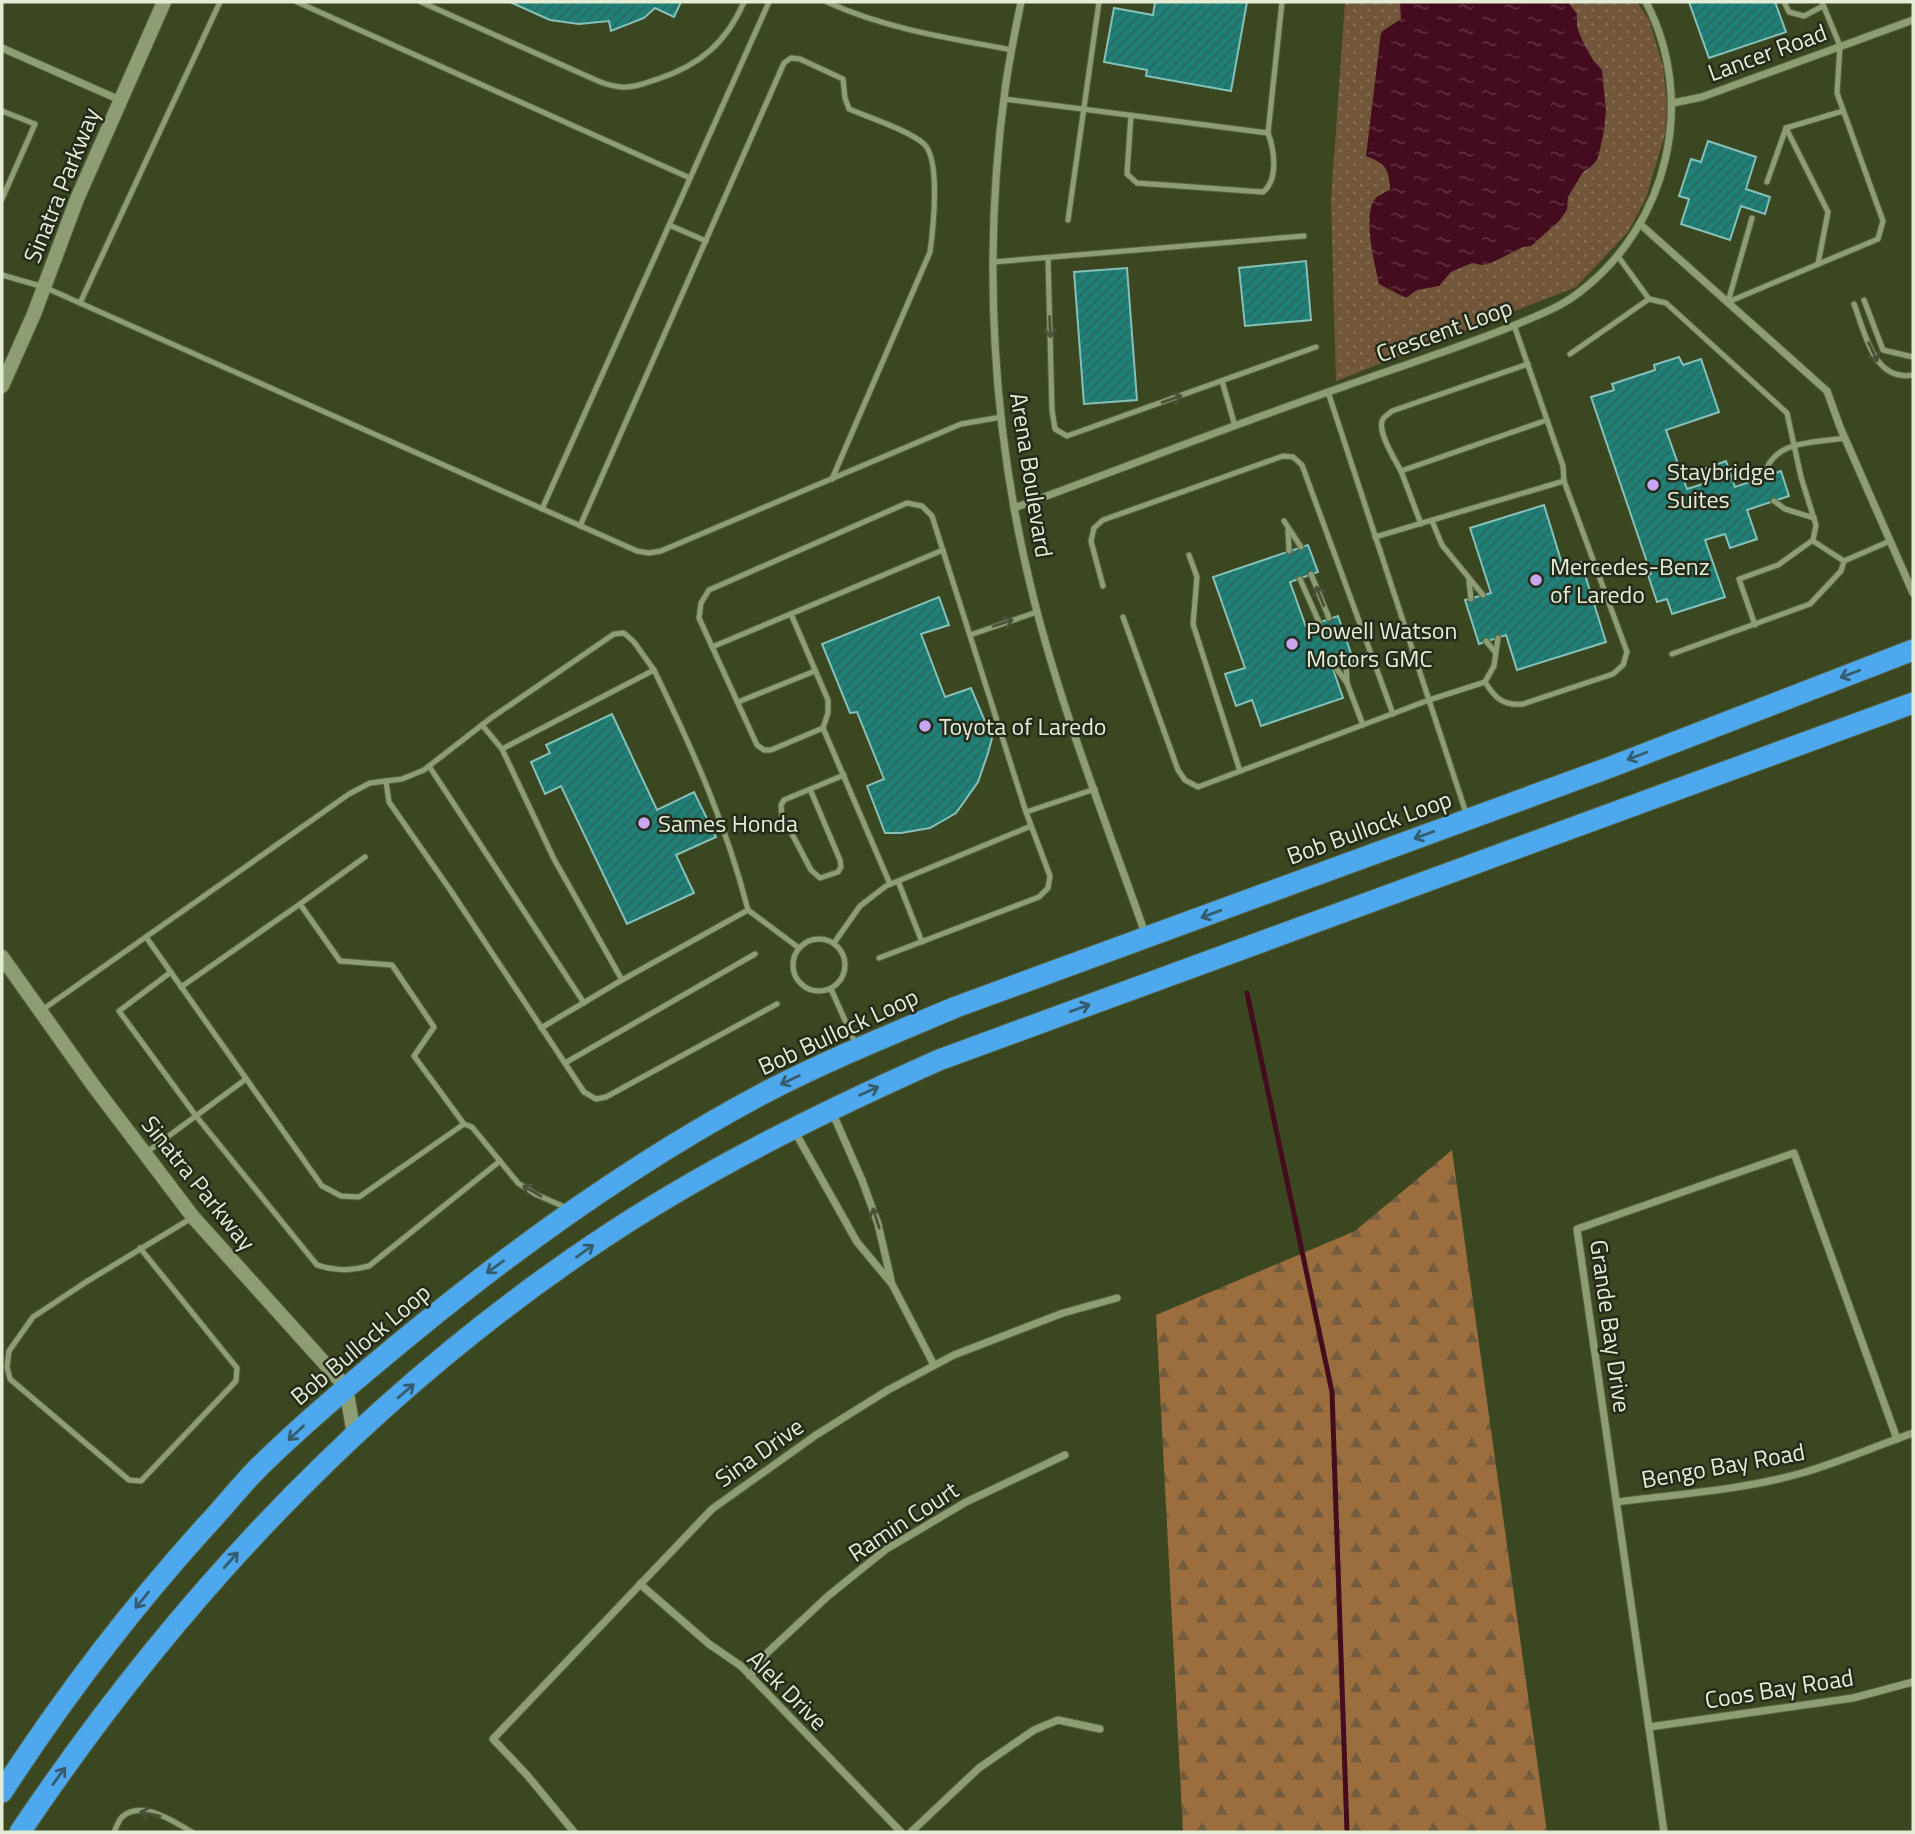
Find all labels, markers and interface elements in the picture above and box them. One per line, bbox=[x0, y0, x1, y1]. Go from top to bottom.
street label: Lancer Road bbox=[1702, 14, 1832, 90]
street label: Sinatra Parkway bbox=[13, 101, 109, 268]
street label: Crescent Loop bbox=[1371, 289, 1517, 371]
one-way arrow bbox=[1043, 315, 1056, 338]
one-way arrow bbox=[1867, 341, 1880, 362]
street label: Arena Boulevard bbox=[1001, 390, 1063, 560]
one-way arrow bbox=[1161, 392, 1183, 404]
place label: Staybridge Suites bbox=[1667, 453, 1775, 517]
marker: Staybridge Suites bbox=[1645, 477, 1661, 493]
place label: Mercedes-Benz of Laredo bbox=[1550, 548, 1710, 612]
marker: Mercedes-Benz of Laredo bbox=[1528, 572, 1544, 588]
one-way arrow bbox=[1313, 586, 1326, 608]
place label: Powell Watson Motors GMC bbox=[1306, 612, 1457, 676]
one-way arrow bbox=[992, 616, 1014, 629]
marker: Powell Watson Motors GMC bbox=[1284, 636, 1300, 652]
one-way arrow bbox=[1839, 669, 1861, 682]
place label: Toyota of Laredo bbox=[939, 708, 1107, 744]
marker: Toyota of Laredo bbox=[917, 718, 933, 734]
one-way arrow bbox=[1627, 751, 1649, 764]
street label: Bob Bullock Loop bbox=[1281, 780, 1457, 874]
place label: Sames Honda bbox=[658, 805, 798, 841]
marker: Sames Honda bbox=[636, 815, 652, 831]
one-way arrow bbox=[1414, 830, 1436, 842]
one-way arrow bbox=[1200, 909, 1222, 921]
street label: Bob Bullock Loop bbox=[752, 978, 924, 1084]
one-way arrow bbox=[1069, 1001, 1091, 1014]
one-way arrow bbox=[780, 1074, 801, 1088]
one-way arrow bbox=[857, 1084, 879, 1097]
street label: Sinatra Parkway bbox=[133, 1108, 265, 1259]
one-way arrow bbox=[523, 1184, 543, 1198]
one-way arrow bbox=[869, 1208, 881, 1230]
street label: Grande Bay Drive bbox=[1581, 1237, 1641, 1415]
one-way arrow bbox=[575, 1243, 594, 1258]
one-way arrow bbox=[486, 1260, 505, 1274]
street label: Bob Bullock Loop bbox=[282, 1275, 438, 1413]
one-way arrow bbox=[397, 1383, 415, 1399]
street label: Sina Drive bbox=[707, 1408, 811, 1496]
one-way arrow bbox=[288, 1425, 305, 1442]
street label: Bengo Bay Road bbox=[1638, 1433, 1808, 1497]
street label: Ramin Court bbox=[841, 1471, 966, 1570]
one-way arrow bbox=[223, 1552, 240, 1569]
one-way arrow bbox=[134, 1591, 150, 1609]
street label: Alek Drive bbox=[739, 1641, 837, 1739]
street label: Coos Bay Road bbox=[1702, 1658, 1856, 1718]
one-way arrow bbox=[52, 1767, 66, 1786]
one-way arrow bbox=[139, 1806, 162, 1820]

